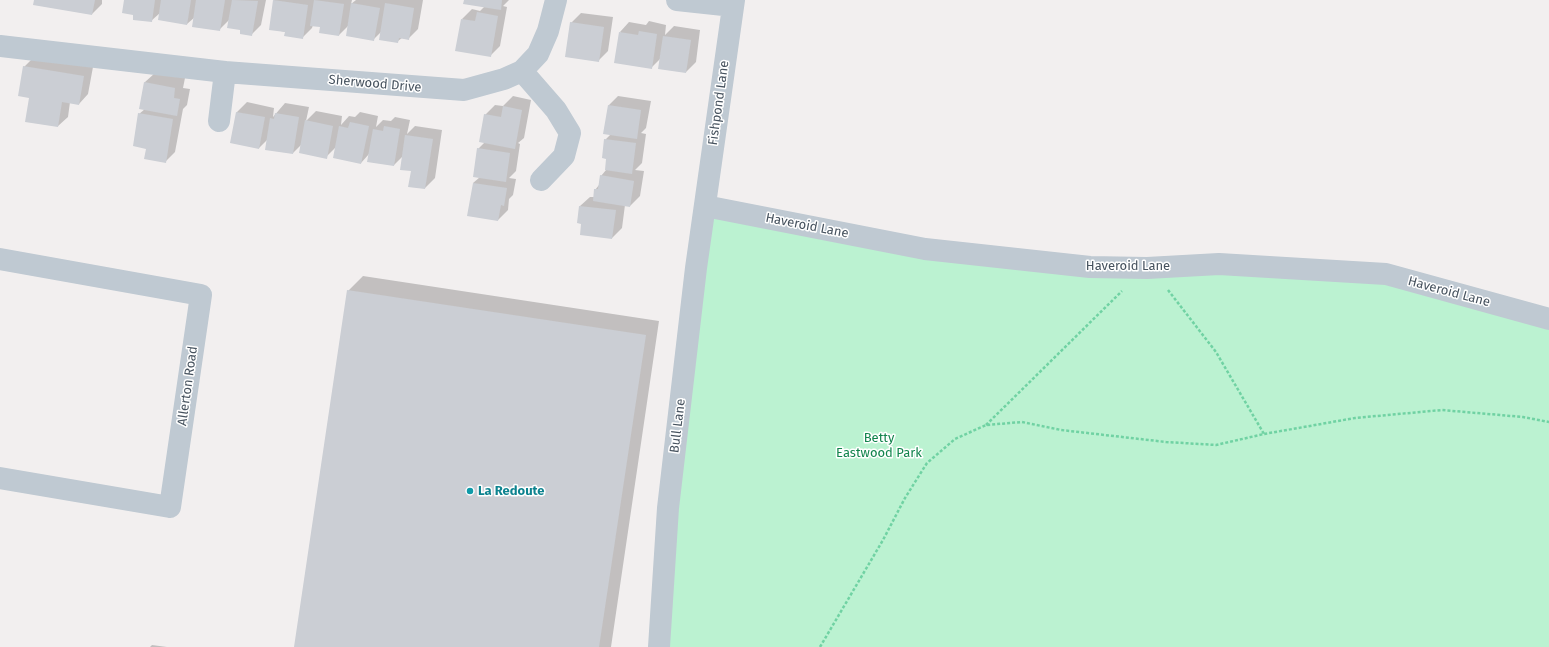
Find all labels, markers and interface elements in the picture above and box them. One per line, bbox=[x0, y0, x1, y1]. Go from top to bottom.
street label: Fishpond Lane bbox=[705, 60, 733, 146]
street label: Sherwood Drive bbox=[328, 72, 422, 96]
street label: Haveroid Lane bbox=[764, 210, 850, 242]
street label: Haveroid Lane bbox=[1086, 258, 1170, 274]
street label: Haveroid Lane bbox=[1406, 274, 1492, 310]
street label: Allerton Road bbox=[175, 345, 201, 427]
street label: Bull Lane bbox=[667, 398, 689, 454]
park label: Betty Eastwood Park bbox=[836, 430, 922, 461]
place label: La Redoute bbox=[478, 483, 545, 499]
marker: La Redoute bbox=[465, 486, 475, 496]

